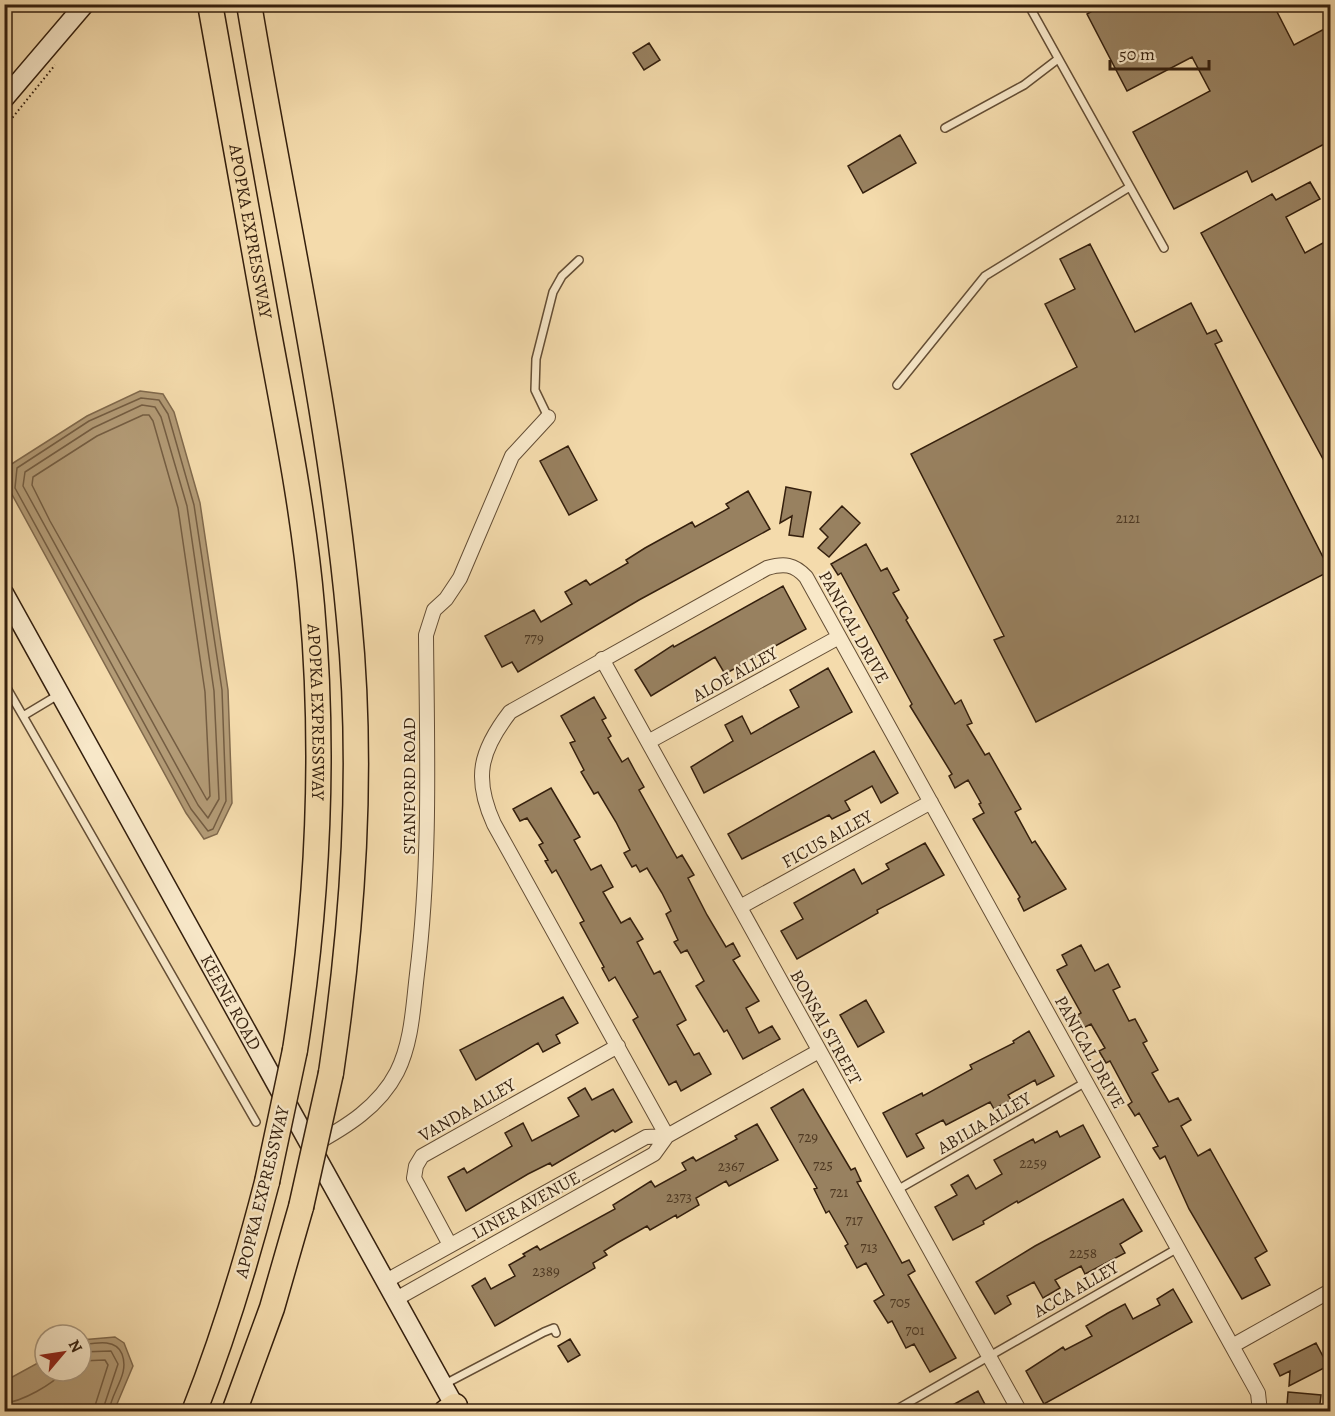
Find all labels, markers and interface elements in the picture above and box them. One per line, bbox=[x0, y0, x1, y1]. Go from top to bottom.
scale bar bbox=[1110, 33, 1209, 71]
text: 50 m bbox=[1119, 42, 1155, 66]
street label: APOPKA EXPRESSWAY bbox=[223, 141, 278, 322]
house number: 2121 bbox=[1116, 508, 1140, 528]
street label: PANICAL DRIVE bbox=[813, 566, 895, 688]
street label: APOPKA EXPRESSWAY bbox=[301, 622, 330, 802]
house number: 779 bbox=[524, 628, 544, 648]
street label: ALOE ALLEY bbox=[687, 640, 783, 708]
street label: STANFORD ROAD bbox=[397, 717, 421, 855]
street label: FICUS ALLEY bbox=[777, 804, 878, 874]
street label: KEENE ROAD bbox=[195, 950, 267, 1055]
street label: BONSAI STREET bbox=[785, 965, 868, 1089]
street label: PANICAL DRIVE bbox=[1049, 991, 1131, 1113]
street label: VANDA ALLEY bbox=[413, 1072, 521, 1148]
street label: ABILIA ALLEY bbox=[932, 1086, 1036, 1160]
street label: APOPKA EXPRESSWAY bbox=[229, 1102, 295, 1281]
house number: 729 bbox=[798, 1127, 818, 1147]
house number: 2259 bbox=[1019, 1153, 1047, 1173]
house number: 725 bbox=[813, 1155, 833, 1175]
house number: 2367 bbox=[718, 1156, 745, 1176]
street label: LINER AVENUE bbox=[467, 1165, 585, 1245]
house number: 721 bbox=[830, 1182, 848, 1202]
house number: 2373 bbox=[666, 1187, 692, 1207]
house number: 717 bbox=[845, 1210, 864, 1230]
house number: 713 bbox=[860, 1237, 878, 1257]
house number: 2258 bbox=[1069, 1243, 1097, 1263]
street label: ACCA ALLEY bbox=[1028, 1254, 1124, 1324]
house number: 2389 bbox=[532, 1261, 560, 1281]
house number: 705 bbox=[890, 1292, 910, 1312]
house number: 701 bbox=[905, 1320, 925, 1340]
north arrow bbox=[33, 1323, 93, 1383]
text: N bbox=[63, 1336, 88, 1357]

